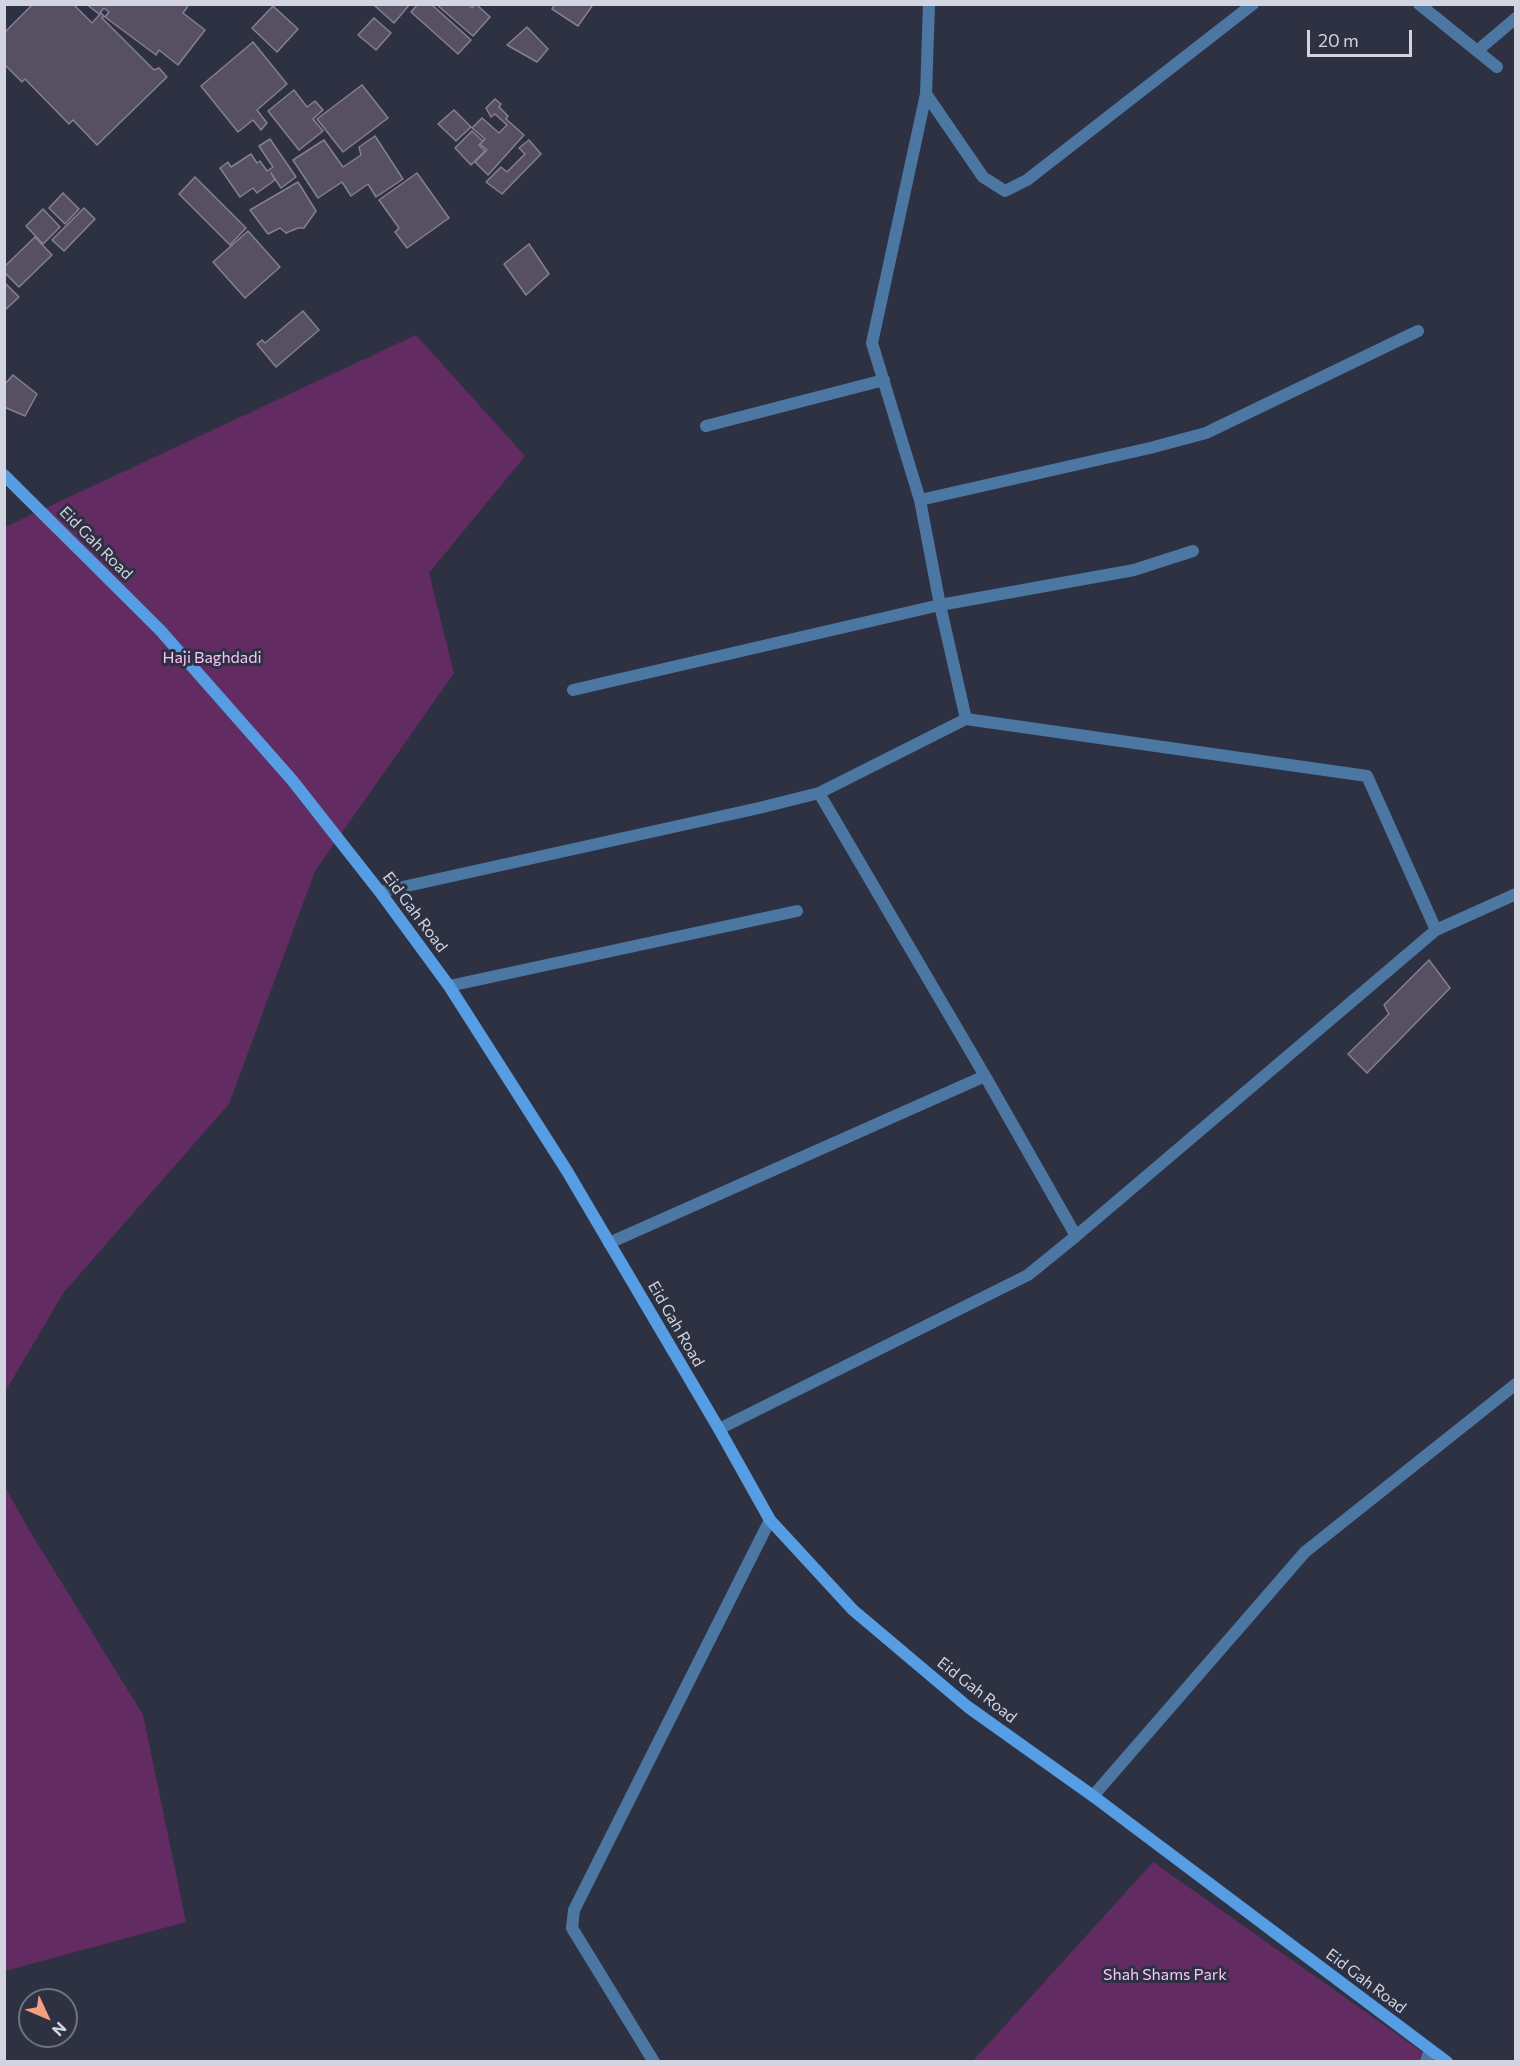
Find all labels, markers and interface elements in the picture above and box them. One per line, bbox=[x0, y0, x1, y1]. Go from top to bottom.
scale bar bbox=[1310, 18, 1415, 56]
text: 20 m bbox=[1318, 29, 1359, 51]
street label: Eid Gah Road bbox=[55, 502, 137, 584]
park label: Haji Baghdadi bbox=[162, 648, 262, 668]
street label: Eid Gah Road bbox=[379, 868, 451, 956]
street label: Eid Gah Road bbox=[644, 1278, 708, 1370]
street label: Eid Gah Road bbox=[933, 1653, 1021, 1727]
street label: Eid Gah Road bbox=[1322, 1945, 1410, 2017]
park label: Shah Shams Park bbox=[1103, 1965, 1227, 1985]
north arrow bbox=[18, 1988, 78, 2048]
text: N bbox=[49, 2019, 71, 2040]

